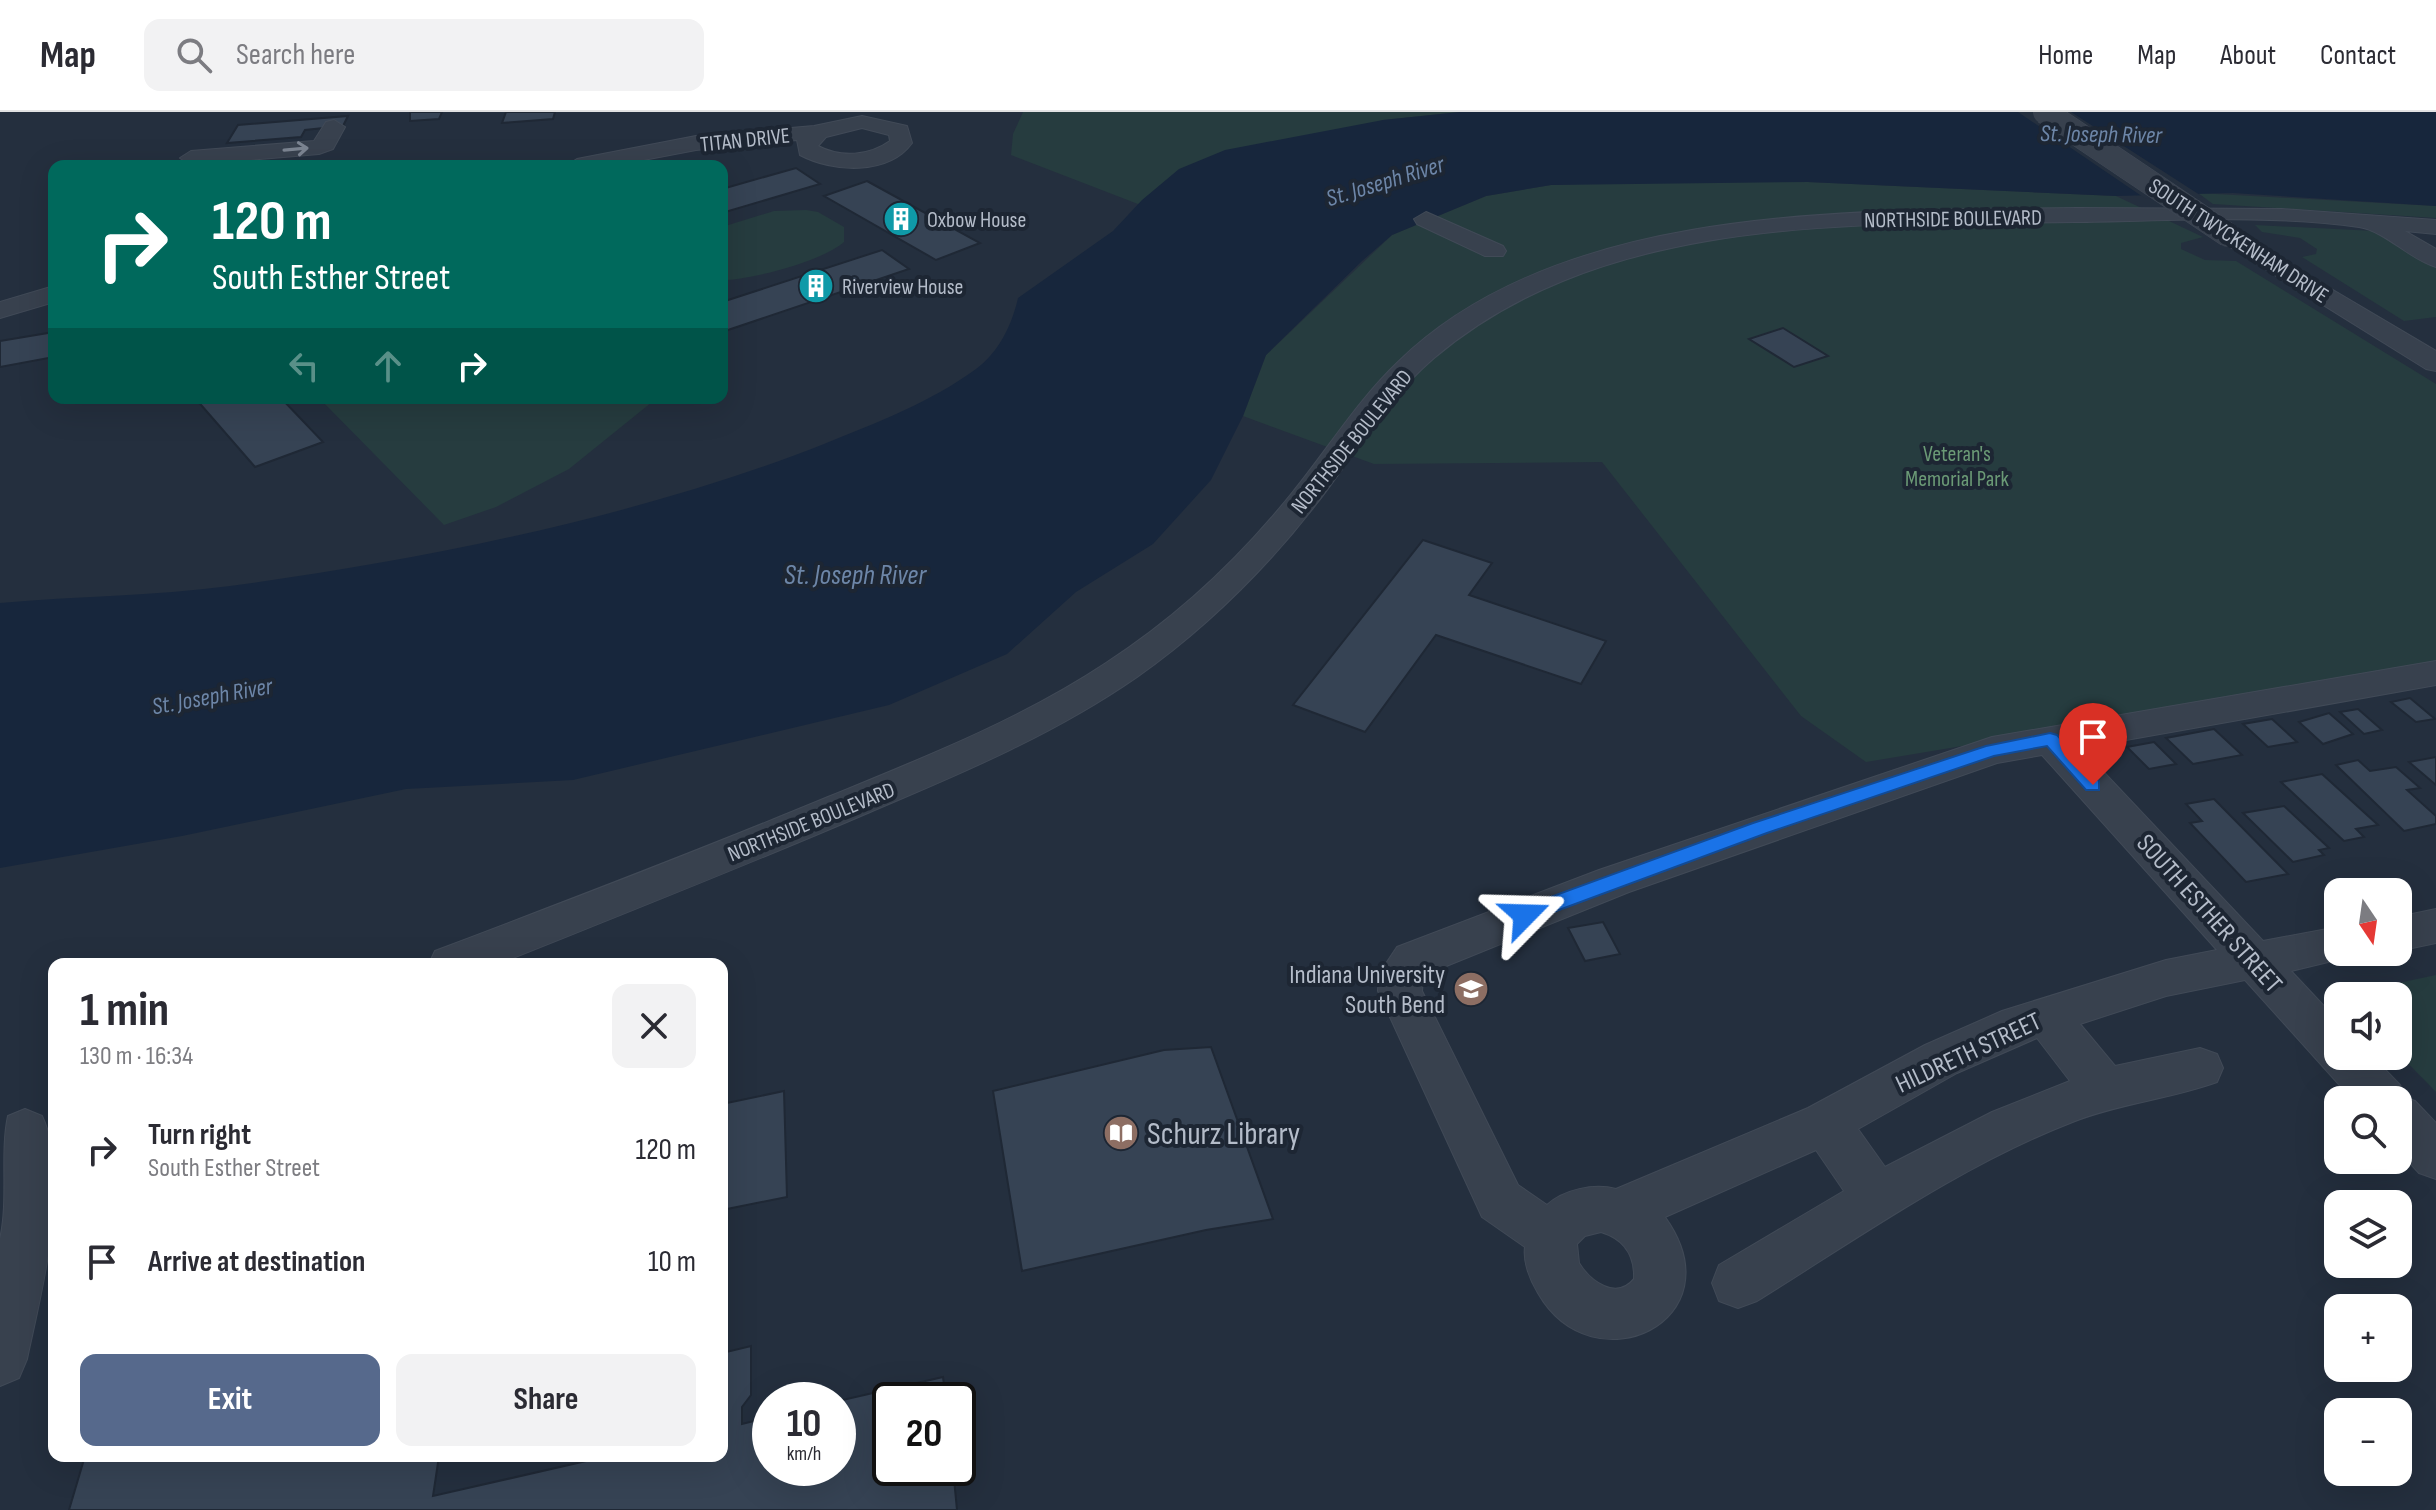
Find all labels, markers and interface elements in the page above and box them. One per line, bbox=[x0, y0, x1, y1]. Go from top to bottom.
search box bbox=[144, 19, 704, 91]
text: Map bbox=[40, 33, 96, 78]
icon: search bbox=[172, 33, 216, 77]
text: Search here bbox=[236, 37, 355, 73]
text: Home bbox=[2038, 39, 2093, 72]
text: Map bbox=[2137, 39, 2176, 72]
text: About bbox=[2220, 39, 2276, 72]
text: Contact bbox=[2320, 39, 2396, 72]
water label: St. Joseph River bbox=[2040, 119, 2163, 150]
street label: TITAN DRIVE bbox=[699, 122, 791, 159]
one-way arrow bbox=[282, 142, 309, 157]
water label: St. Joseph River bbox=[1323, 149, 1449, 213]
street label: SOUTH TWYCKENHAM DRIVE bbox=[2143, 173, 2333, 310]
text: 120 m bbox=[212, 189, 332, 256]
icon: right bbox=[80, 192, 184, 296]
building icon: Oxbow House bbox=[882, 200, 920, 238]
street label: NORTHSIDE BOULEVARD bbox=[1864, 204, 2042, 235]
place label: Oxbow House bbox=[927, 207, 1026, 234]
text: South Esther Street bbox=[212, 257, 450, 300]
building icon: Riverview House bbox=[797, 267, 835, 305]
place label: Riverview House bbox=[842, 274, 963, 301]
icon: left bbox=[282, 344, 326, 388]
icon: ahead bbox=[366, 344, 410, 388]
icon: right bbox=[450, 344, 494, 388]
street label: NORTHSIDE BOULEVARD bbox=[1286, 364, 1419, 519]
park label: Veteran's Memorial Park bbox=[1905, 441, 2010, 493]
water label: St. Joseph River bbox=[784, 559, 927, 592]
water label: St. Joseph River bbox=[150, 671, 276, 721]
pin bbox=[2059, 703, 2127, 785]
icon: arrive bbox=[2071, 715, 2115, 759]
street label: NORTHSIDE BOULEVARD bbox=[724, 777, 899, 868]
street label: SOUTH ESTHER STREET bbox=[2130, 828, 2288, 1000]
position arrow bbox=[1483, 873, 1567, 957]
north arrow bbox=[2324, 878, 2412, 966]
map controls bbox=[2324, 878, 2412, 1486]
place label: Indiana University South Bend bbox=[1289, 960, 1445, 1021]
school or university icon: Indiana University South Bend bbox=[1452, 970, 1490, 1008]
text: 1 min bbox=[80, 982, 169, 1039]
button: sound bbox=[2324, 982, 2412, 1070]
button: close bbox=[612, 984, 696, 1068]
street label: HILDRETH STREET bbox=[1891, 1006, 2046, 1101]
text: 130 m · 16:34 bbox=[80, 1041, 193, 1072]
button: search bbox=[2324, 1086, 2412, 1174]
library icon: Schurz Library bbox=[1102, 1114, 1140, 1152]
place label: Schurz Library bbox=[1147, 1115, 1300, 1154]
text: Turn right bbox=[148, 1117, 251, 1153]
icon: right bbox=[80, 1128, 124, 1172]
text: 120 m bbox=[635, 1132, 696, 1168]
text: South Esther Street bbox=[148, 1153, 320, 1184]
button: layers bbox=[2324, 1190, 2412, 1278]
icon: arrive bbox=[80, 1240, 124, 1284]
text: Arrive at destination bbox=[148, 1244, 365, 1280]
text: 10 m bbox=[648, 1244, 696, 1280]
button: + bbox=[2324, 1294, 2412, 1382]
button: Exit bbox=[80, 1354, 380, 1446]
button: Share bbox=[396, 1354, 696, 1446]
speed limit sign: 20 bbox=[872, 1382, 976, 1486]
button: − bbox=[2324, 1398, 2412, 1486]
text: 10 bbox=[787, 1400, 821, 1448]
text: km/h bbox=[787, 1442, 821, 1466]

